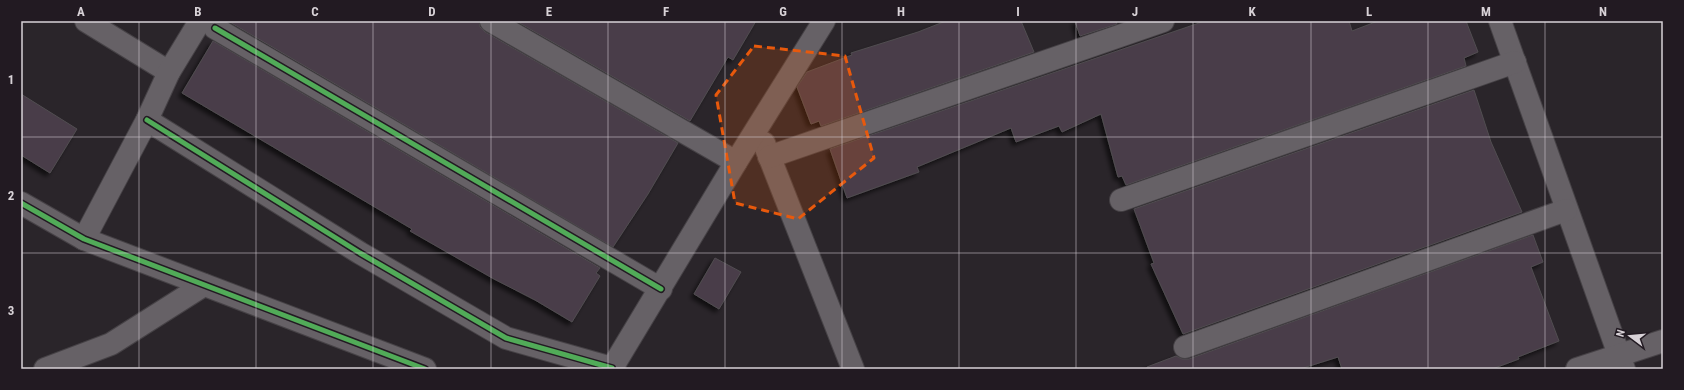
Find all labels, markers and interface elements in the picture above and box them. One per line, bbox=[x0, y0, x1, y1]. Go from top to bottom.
text: A bbox=[77, 4, 85, 19]
text: B bbox=[194, 4, 202, 19]
text: C bbox=[311, 4, 319, 19]
text: D bbox=[428, 4, 436, 19]
text: E bbox=[546, 4, 553, 19]
text: F bbox=[663, 4, 669, 19]
text: G bbox=[779, 4, 787, 19]
text: H bbox=[897, 4, 905, 19]
text: I bbox=[1016, 4, 1020, 19]
text: J bbox=[1132, 4, 1138, 19]
text: K bbox=[1248, 4, 1256, 19]
text: L bbox=[1366, 4, 1372, 19]
text: M bbox=[1481, 4, 1491, 19]
text: N bbox=[1599, 4, 1607, 19]
text: 1 bbox=[8, 72, 14, 87]
text: 2 bbox=[8, 188, 15, 203]
text: 3 bbox=[8, 303, 14, 318]
north arrow bbox=[1610, 316, 1650, 356]
text: N bbox=[1614, 328, 1628, 338]

